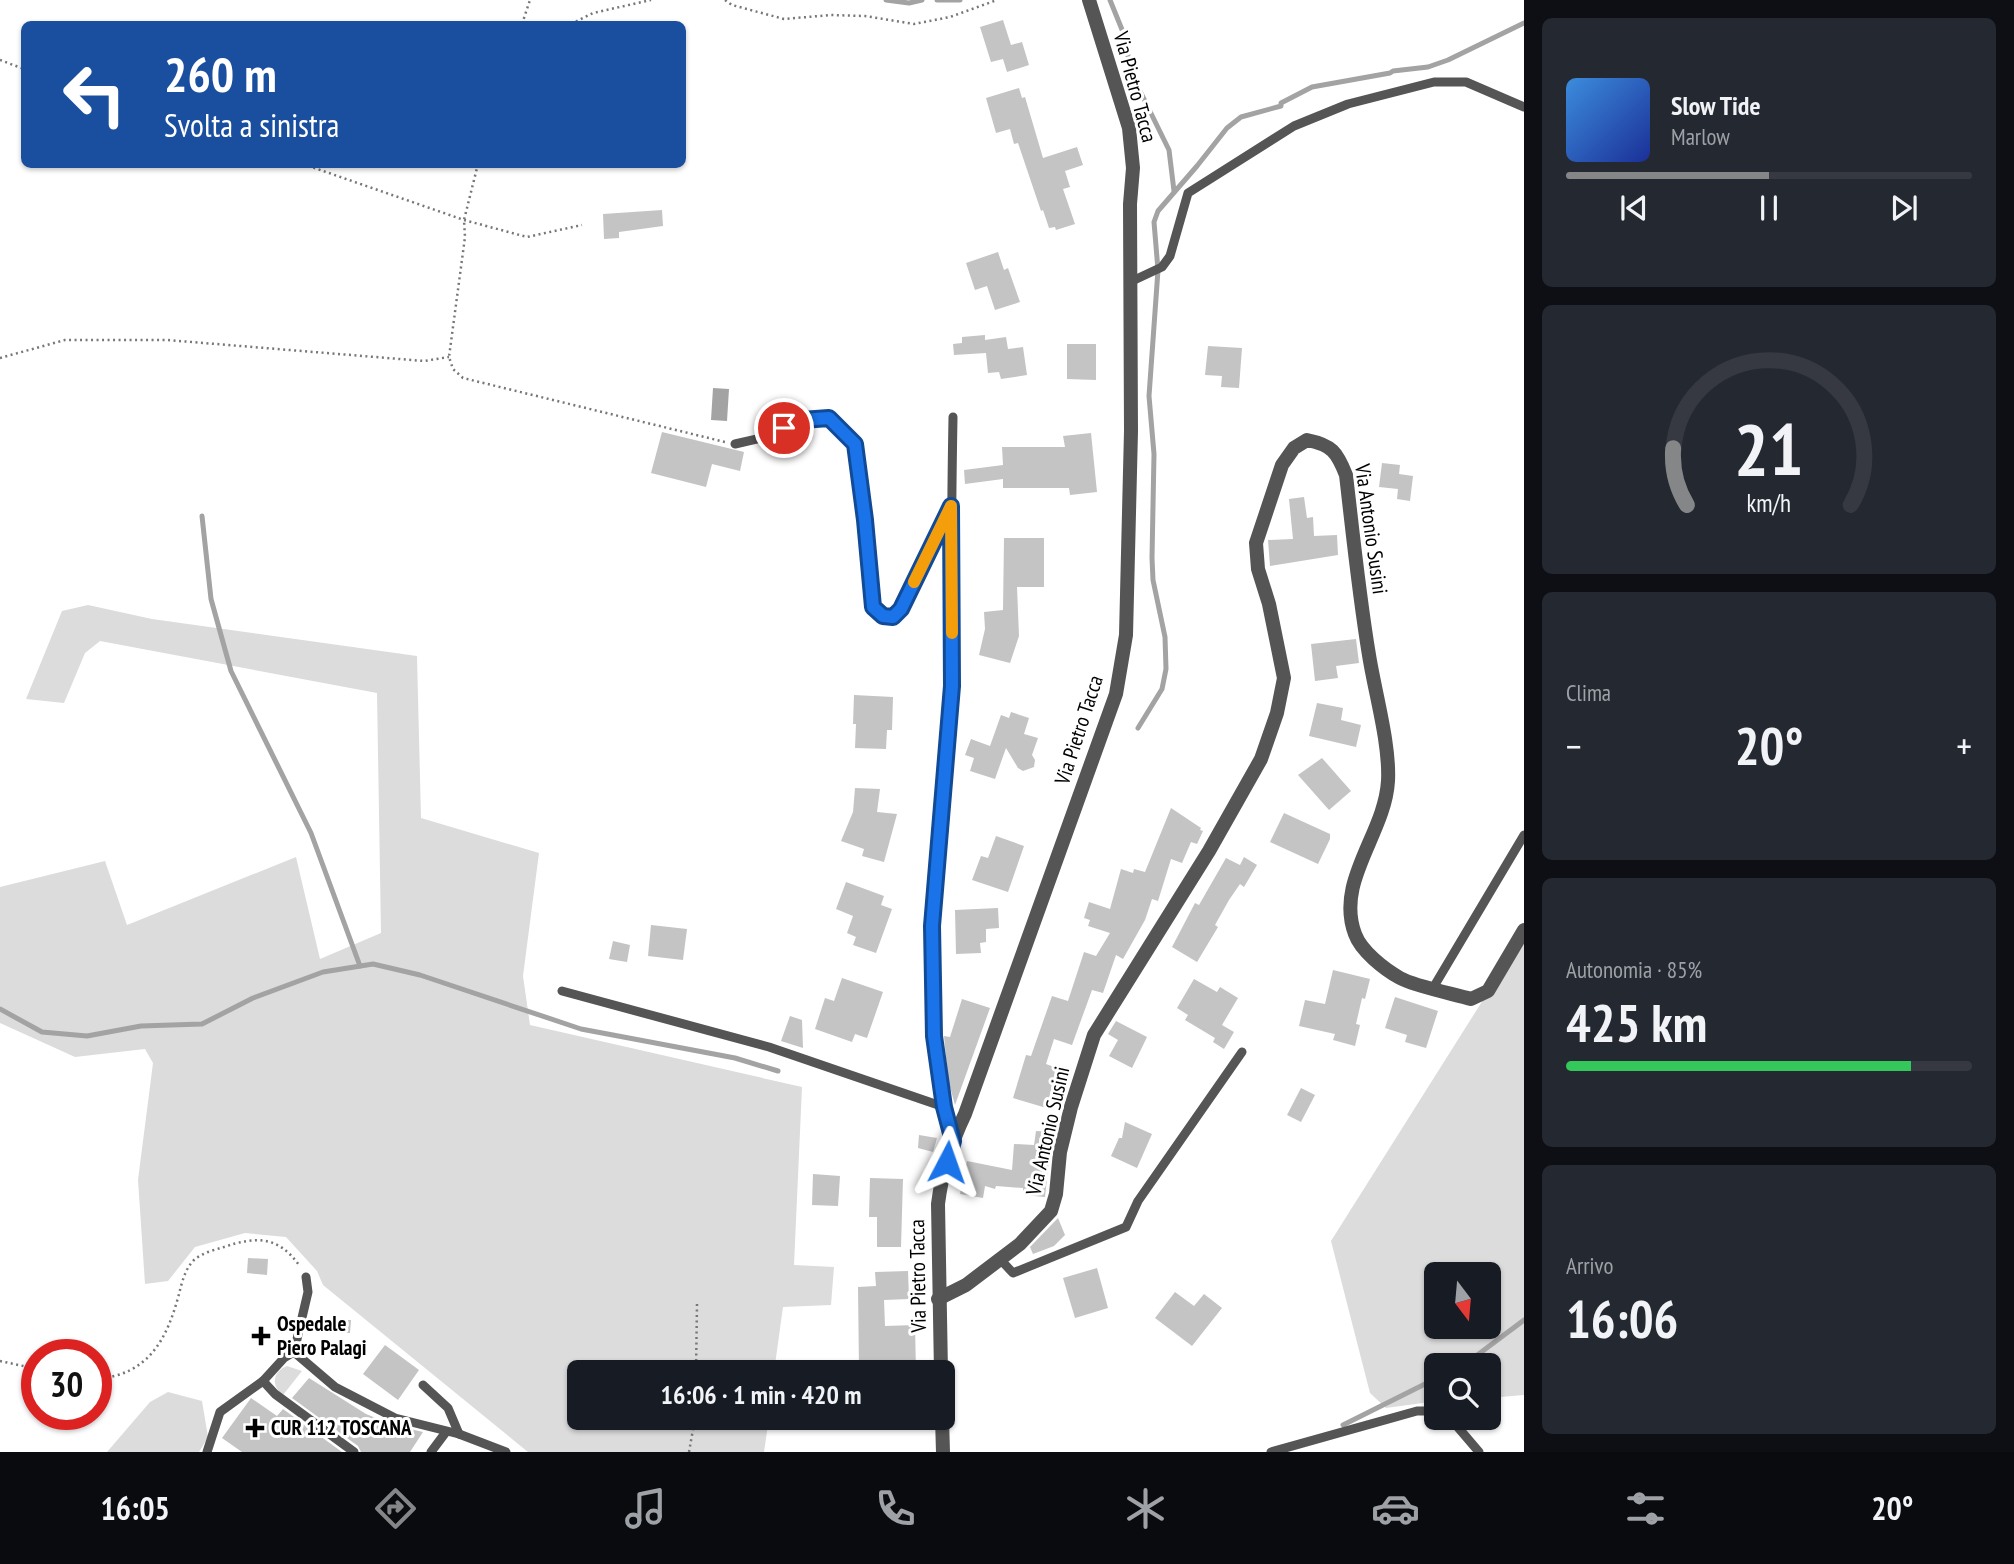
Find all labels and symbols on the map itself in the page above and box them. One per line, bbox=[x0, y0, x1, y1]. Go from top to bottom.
street label: Via Pietro Tacca bbox=[1108, 28, 1163, 145]
pin bbox=[754, 398, 814, 458]
street label: Via Antonio Susini bbox=[1349, 461, 1394, 596]
street label: Via Pietro Tacca bbox=[1048, 672, 1109, 789]
street label: Via Antonio Susini bbox=[1019, 1064, 1075, 1199]
position arrow bbox=[910, 1125, 984, 1199]
street label: Via Pietro Tacca bbox=[903, 1219, 932, 1334]
north arrow bbox=[1424, 1262, 1502, 1339]
place label: Ospedale Piero Palagi bbox=[277, 1310, 367, 1361]
marker: Ospedale Piero Palagi bbox=[251, 1326, 271, 1346]
speed limit sign: 30 bbox=[21, 1339, 112, 1430]
place label: CUR 112 TOSCANA bbox=[271, 1414, 412, 1441]
marker: CUR 112 TOSCANA bbox=[245, 1418, 265, 1438]

